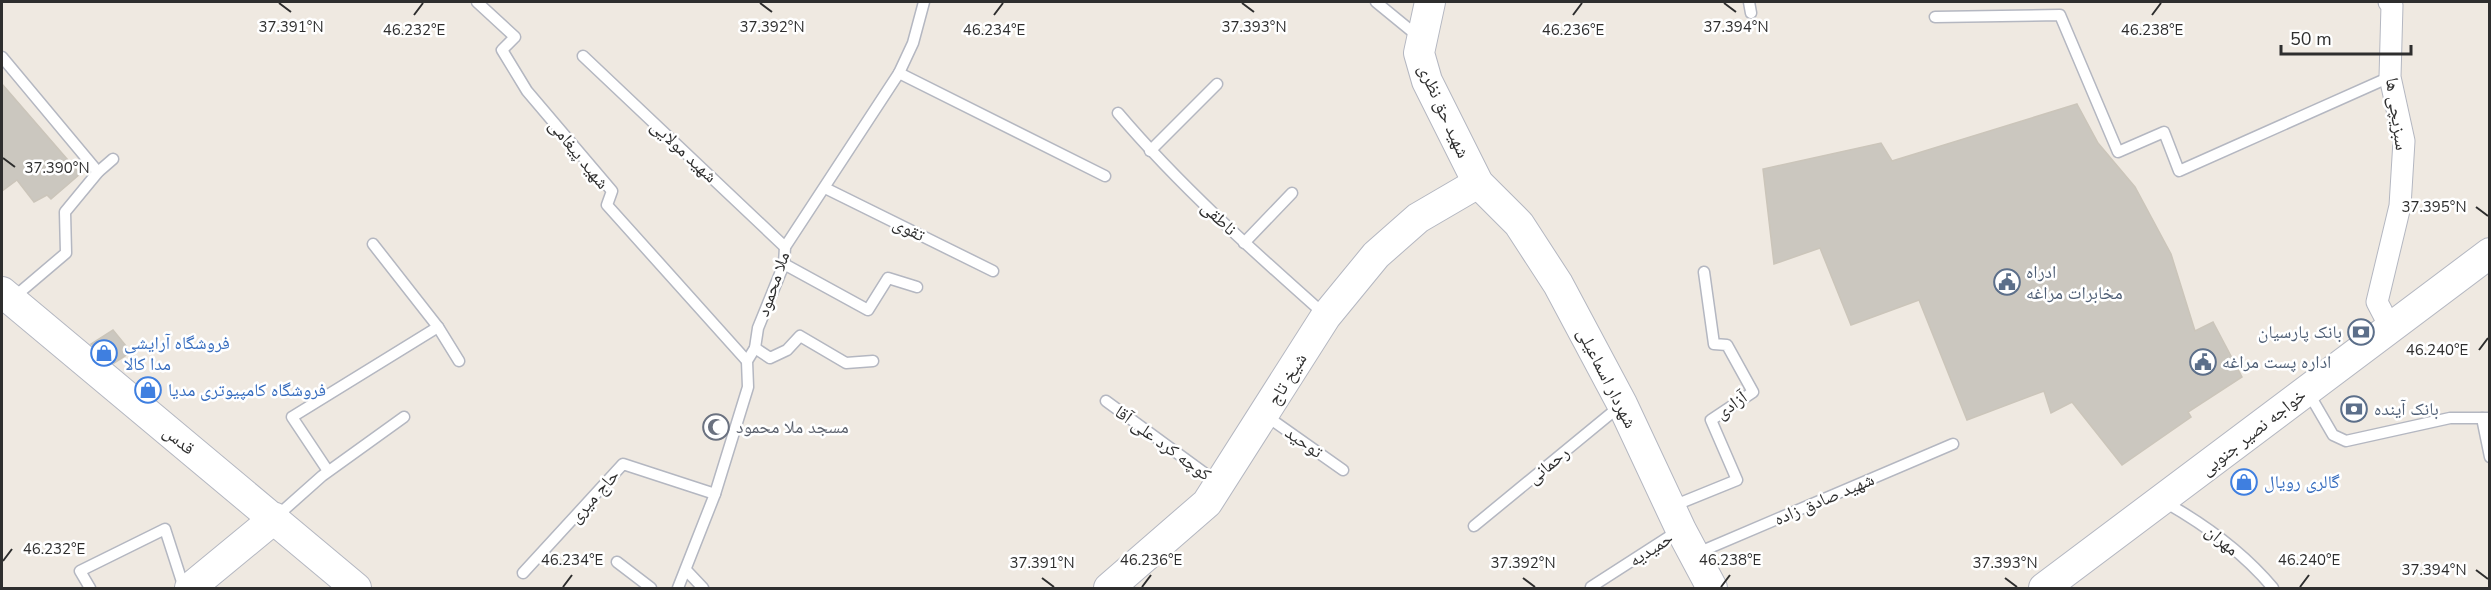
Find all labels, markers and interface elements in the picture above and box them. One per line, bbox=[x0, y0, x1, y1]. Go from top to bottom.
text: 37.391°N bbox=[258, 17, 324, 37]
text: 37.392°N bbox=[739, 17, 805, 37]
text: 37.393°N bbox=[1221, 17, 1287, 37]
text: 37.394°N bbox=[1703, 17, 1769, 37]
scale bar bbox=[2281, 18, 2412, 56]
text: 46.232°E bbox=[383, 20, 445, 40]
text: 46.234°E bbox=[963, 20, 1025, 40]
text: 46.236°E bbox=[1542, 20, 1604, 40]
text: 46.238°E bbox=[2121, 20, 2183, 40]
text: 50 m bbox=[2290, 27, 2332, 51]
street label: شهید حق نظری bbox=[1413, 60, 1475, 162]
street label: سبزیچی ها bbox=[2380, 76, 2414, 152]
street label: شهید پیغامی bbox=[543, 114, 615, 194]
street label: شهید مولایی bbox=[646, 114, 722, 188]
text: 37.390°N bbox=[24, 158, 90, 178]
street label: ناطقی bbox=[1196, 195, 1242, 241]
text: 37.395°N bbox=[2401, 197, 2467, 217]
street label: تقوی bbox=[889, 211, 929, 247]
street label: ملا محمود bbox=[751, 248, 795, 320]
place label: ادراه مخابرات مراغه bbox=[2026, 260, 2123, 305]
public building icon: ادراه مخابرات مراغه bbox=[1992, 267, 2022, 297]
bank icon: بانک پارسیان bbox=[2346, 317, 2376, 347]
place label: بانک پارسیان bbox=[2258, 320, 2342, 344]
street label: شهردار اسماعیلی bbox=[1571, 324, 1643, 432]
place label: فروشگاه آرایشی مدا کالا bbox=[124, 331, 230, 376]
shop icon: فروشگاه آرایشی مدا کالا bbox=[89, 338, 119, 368]
text: 46.240°E bbox=[2406, 340, 2468, 360]
public building icon: اداره پست مراغه bbox=[2188, 347, 2218, 377]
street label: شیخ تاج bbox=[1262, 348, 1312, 410]
place label: اداره پست مراغه bbox=[2222, 350, 2331, 374]
shop icon: فروشگاه کامپیوتری مدیا bbox=[133, 375, 163, 405]
place label: فروشگاه کامپیوتری مدیا bbox=[168, 378, 326, 402]
street label: خواجه نصیر جنوبی bbox=[2195, 383, 2311, 481]
street label: آزادی bbox=[1710, 385, 1752, 425]
bank icon: بانک آینده bbox=[2339, 394, 2369, 424]
place label: بانک آینده bbox=[2374, 397, 2439, 421]
street label: کوچه کرد علی آقا bbox=[1110, 400, 1217, 486]
mosque icon: مسجد ملا محمود bbox=[701, 412, 731, 442]
place label: مسجد ملا محمود bbox=[736, 415, 849, 439]
street label: قدس bbox=[158, 420, 200, 460]
street label: توحید bbox=[1280, 420, 1328, 464]
street label: رحمانی bbox=[1522, 441, 1574, 489]
street label: حاج میری bbox=[563, 464, 625, 528]
street label: شهید صادق زاده bbox=[1770, 467, 1878, 531]
shop icon: گالری رویال bbox=[2229, 467, 2259, 497]
place label: گالری رویال bbox=[2264, 470, 2340, 494]
street label: مهران bbox=[2200, 519, 2244, 561]
street label: حمیدیه bbox=[1624, 526, 1678, 572]
text: 46.232°E bbox=[23, 539, 85, 559]
text: 46.234°E bbox=[541, 550, 603, 570]
text: 46.236°E bbox=[1120, 550, 1182, 570]
text: 46.238°E bbox=[1699, 550, 1761, 570]
text: 46.240°E bbox=[2278, 550, 2340, 570]
text: 37.391°N bbox=[1009, 553, 1075, 573]
text: 37.392°N bbox=[1490, 553, 1556, 573]
text: 37.393°N bbox=[1972, 553, 2038, 573]
text: 37.394°N bbox=[2401, 560, 2467, 580]

